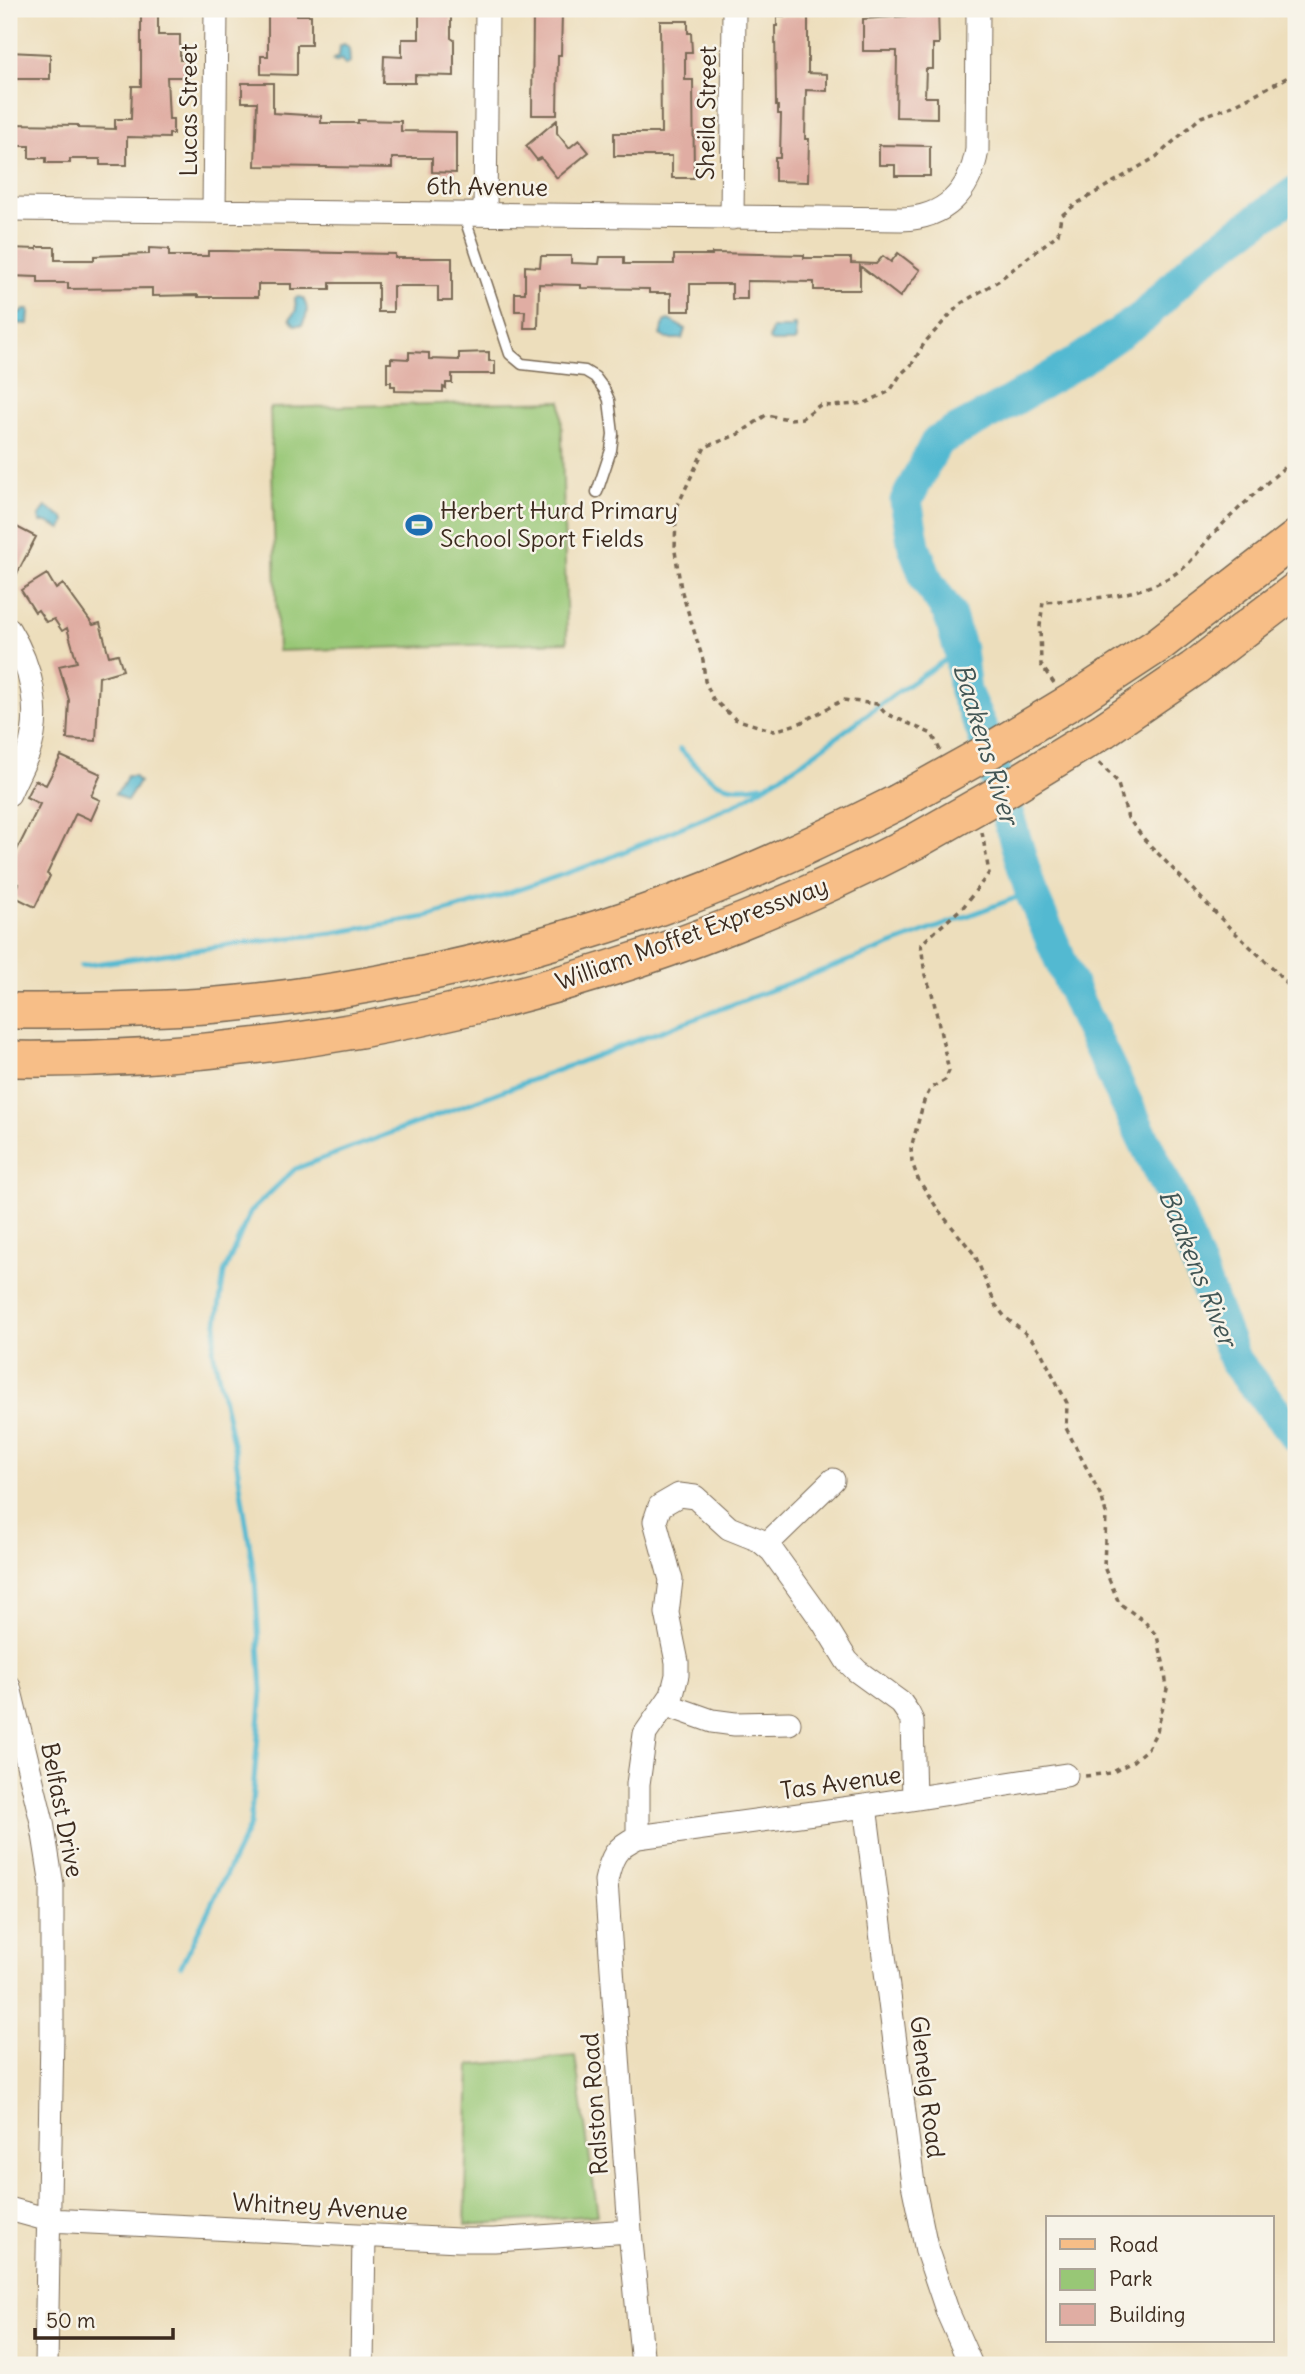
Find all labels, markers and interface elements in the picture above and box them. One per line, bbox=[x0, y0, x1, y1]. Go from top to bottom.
street label: Lucas Street bbox=[173, 43, 203, 177]
street label: Sheila Street bbox=[690, 46, 722, 180]
street label: 6th Avenue bbox=[426, 170, 548, 202]
place label: Herbert Hurd Primary School Sport Fields bbox=[440, 495, 678, 553]
sports icon: Herbert Hurd Primary School Sport Fields bbox=[404, 510, 434, 540]
water label: Baakens River bbox=[946, 659, 1028, 831]
street label: William Moffet Expressway bbox=[551, 870, 832, 996]
water label: Baakens River bbox=[1152, 1185, 1246, 1354]
street label: Belfast Drive bbox=[35, 1740, 91, 1880]
street label: Tas Avenue bbox=[778, 1759, 903, 1805]
street label: Glenelg Road bbox=[904, 2014, 952, 2160]
street label: Ralston Road bbox=[574, 2032, 614, 2176]
street label: Whitney Avenue bbox=[232, 2186, 409, 2226]
legend bbox=[1046, 2216, 1274, 2342]
text: Road bbox=[1109, 2231, 1158, 2258]
text: Park bbox=[1109, 2265, 1152, 2292]
scale bar bbox=[35, 2297, 173, 2341]
text: Building bbox=[1109, 2301, 1185, 2328]
text: 50 m bbox=[46, 2307, 95, 2334]

